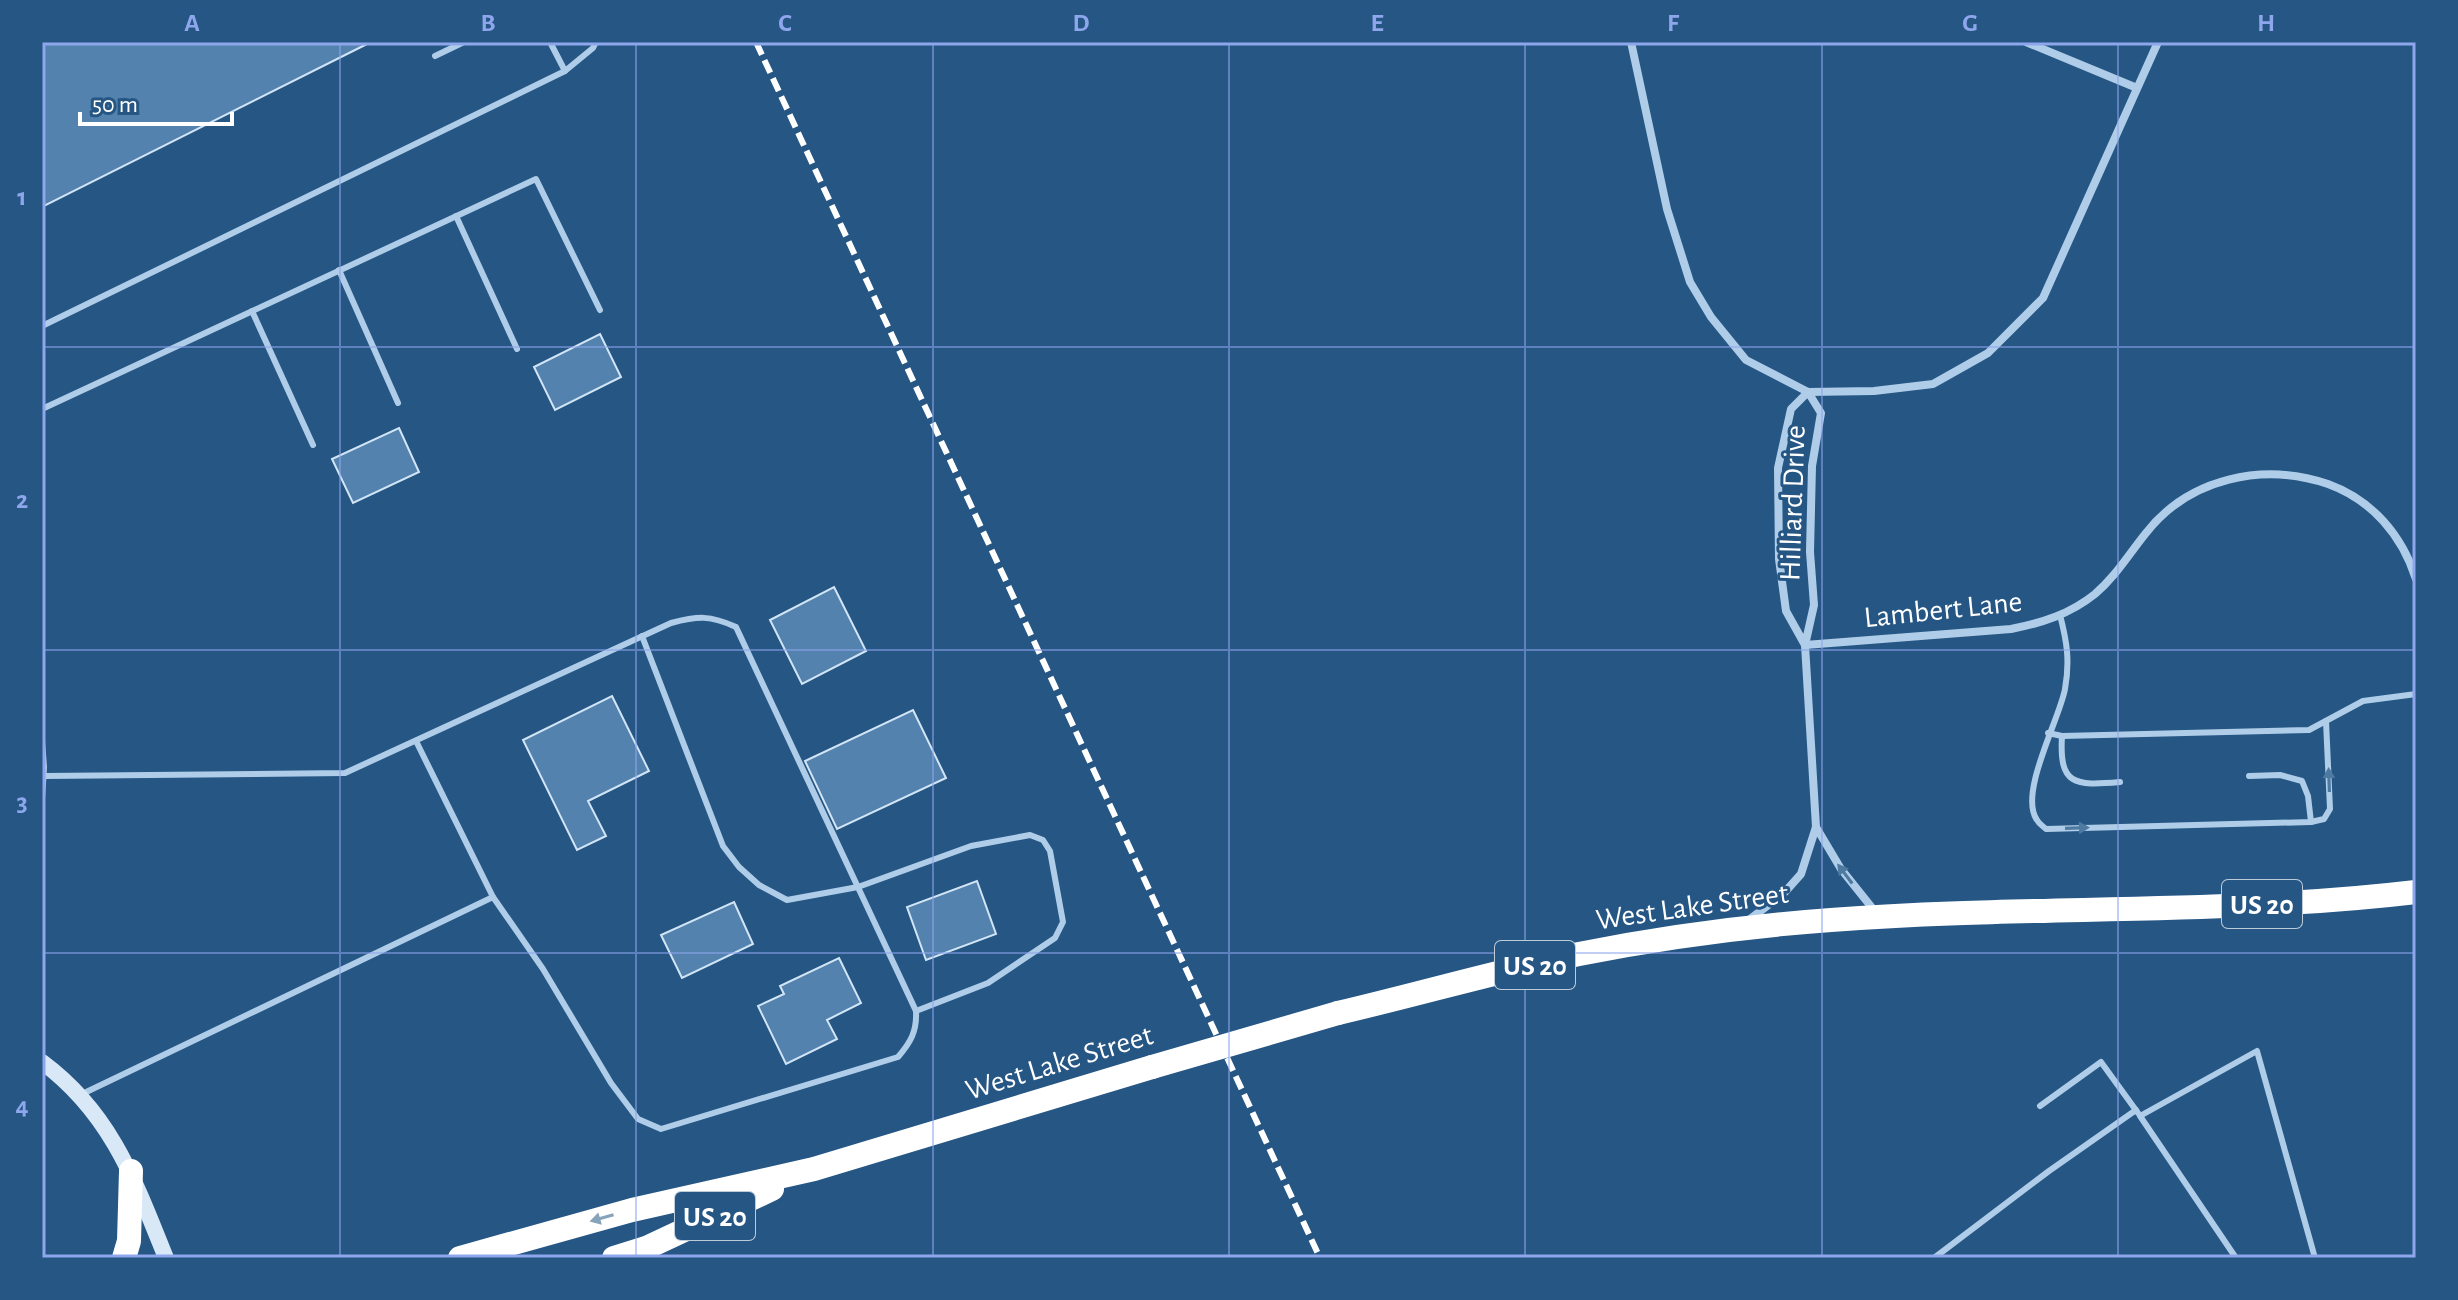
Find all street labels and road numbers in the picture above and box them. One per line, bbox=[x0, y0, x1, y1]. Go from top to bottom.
street label: Hilliard Drive bbox=[1775, 425, 1811, 582]
street label: Lambert Lane bbox=[1863, 587, 2024, 633]
street label: West Lake Street bbox=[1594, 879, 1791, 935]
road number: US 20 bbox=[2222, 880, 2302, 928]
road number: US 20 bbox=[1495, 941, 1575, 989]
street label: West Lake Street bbox=[962, 1020, 1157, 1106]
road number: US 20 bbox=[675, 1192, 755, 1240]

